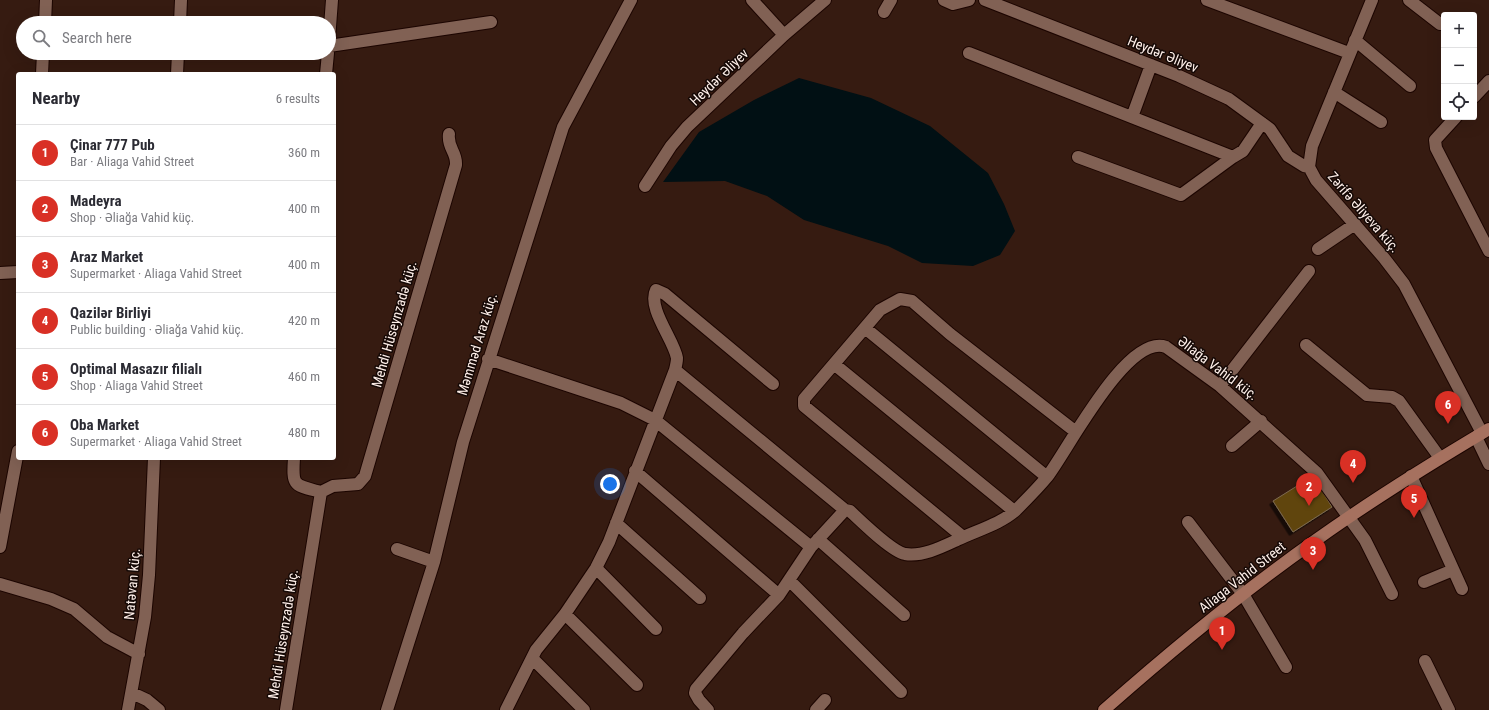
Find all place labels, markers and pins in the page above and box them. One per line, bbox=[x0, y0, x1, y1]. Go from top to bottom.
pin: 6 bbox=[1435, 391, 1461, 424]
pin: 4 bbox=[1340, 450, 1366, 483]
pin: 2 bbox=[1296, 473, 1322, 506]
pin: 5 bbox=[1401, 485, 1427, 518]
pin: 3 bbox=[1300, 537, 1326, 570]
pin: 1 bbox=[1209, 617, 1235, 650]

